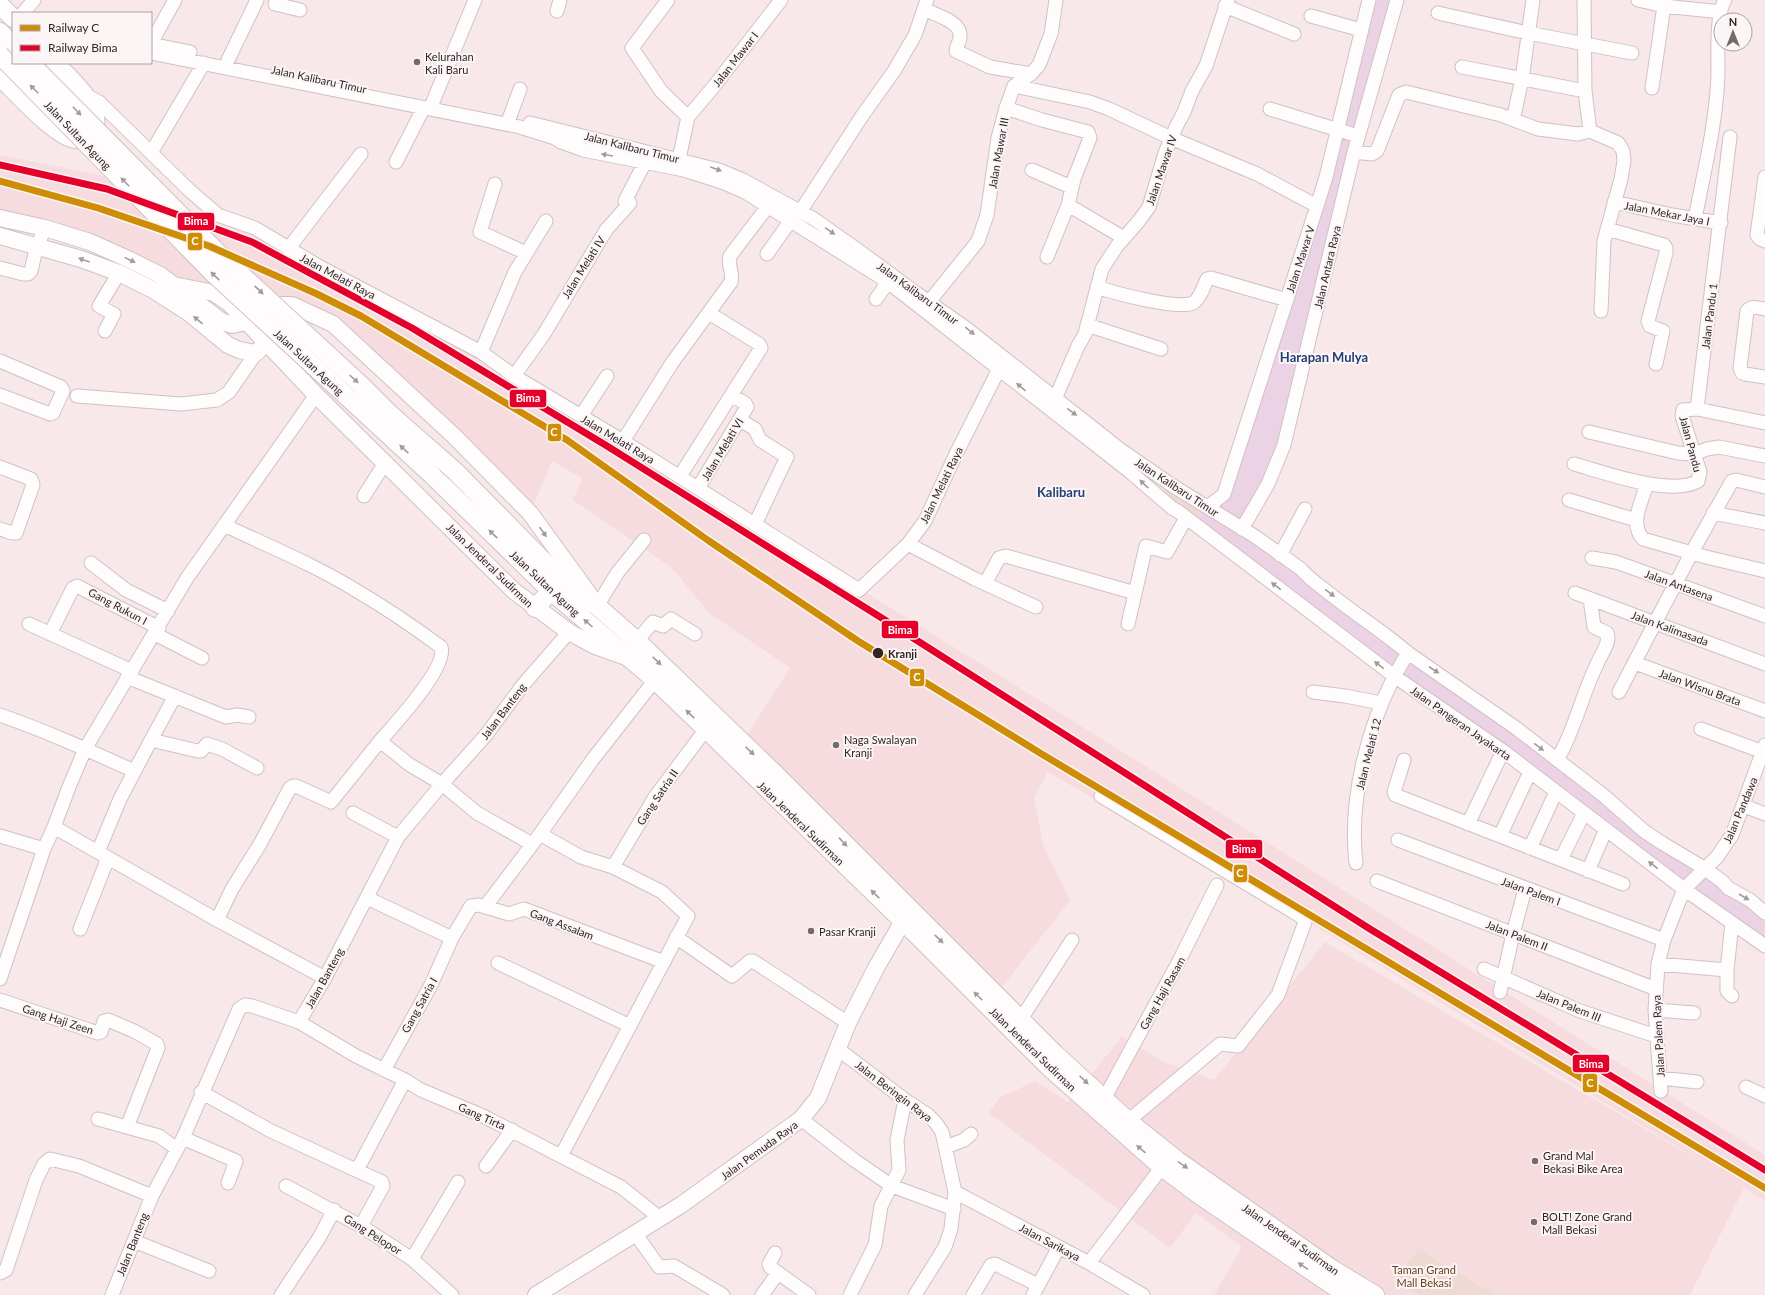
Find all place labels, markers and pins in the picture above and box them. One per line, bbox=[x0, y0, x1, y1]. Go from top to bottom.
place label: Kelurahan Kali Baru bbox=[425, 50, 474, 76]
marker: Kelurahan Kali Baru bbox=[412, 57, 422, 67]
marker: Kranji bbox=[871, 646, 885, 660]
place label: Kranji bbox=[888, 647, 917, 660]
place label: Naga Swalayan Kranji bbox=[844, 733, 917, 759]
marker: Naga Swalayan Kranji bbox=[831, 740, 841, 750]
place label: Pasar Kranji bbox=[819, 925, 876, 938]
marker: Pasar Kranji bbox=[806, 926, 816, 936]
place label: Grand Mal Bekasi Bike Area bbox=[1543, 1149, 1623, 1175]
marker: Grand Mal Bekasi Bike Area bbox=[1530, 1156, 1540, 1166]
place label: BOLT! Zone Grand Mall Bekasi bbox=[1542, 1210, 1632, 1236]
marker: BOLT! Zone Grand Mall Bekasi bbox=[1529, 1217, 1539, 1227]

